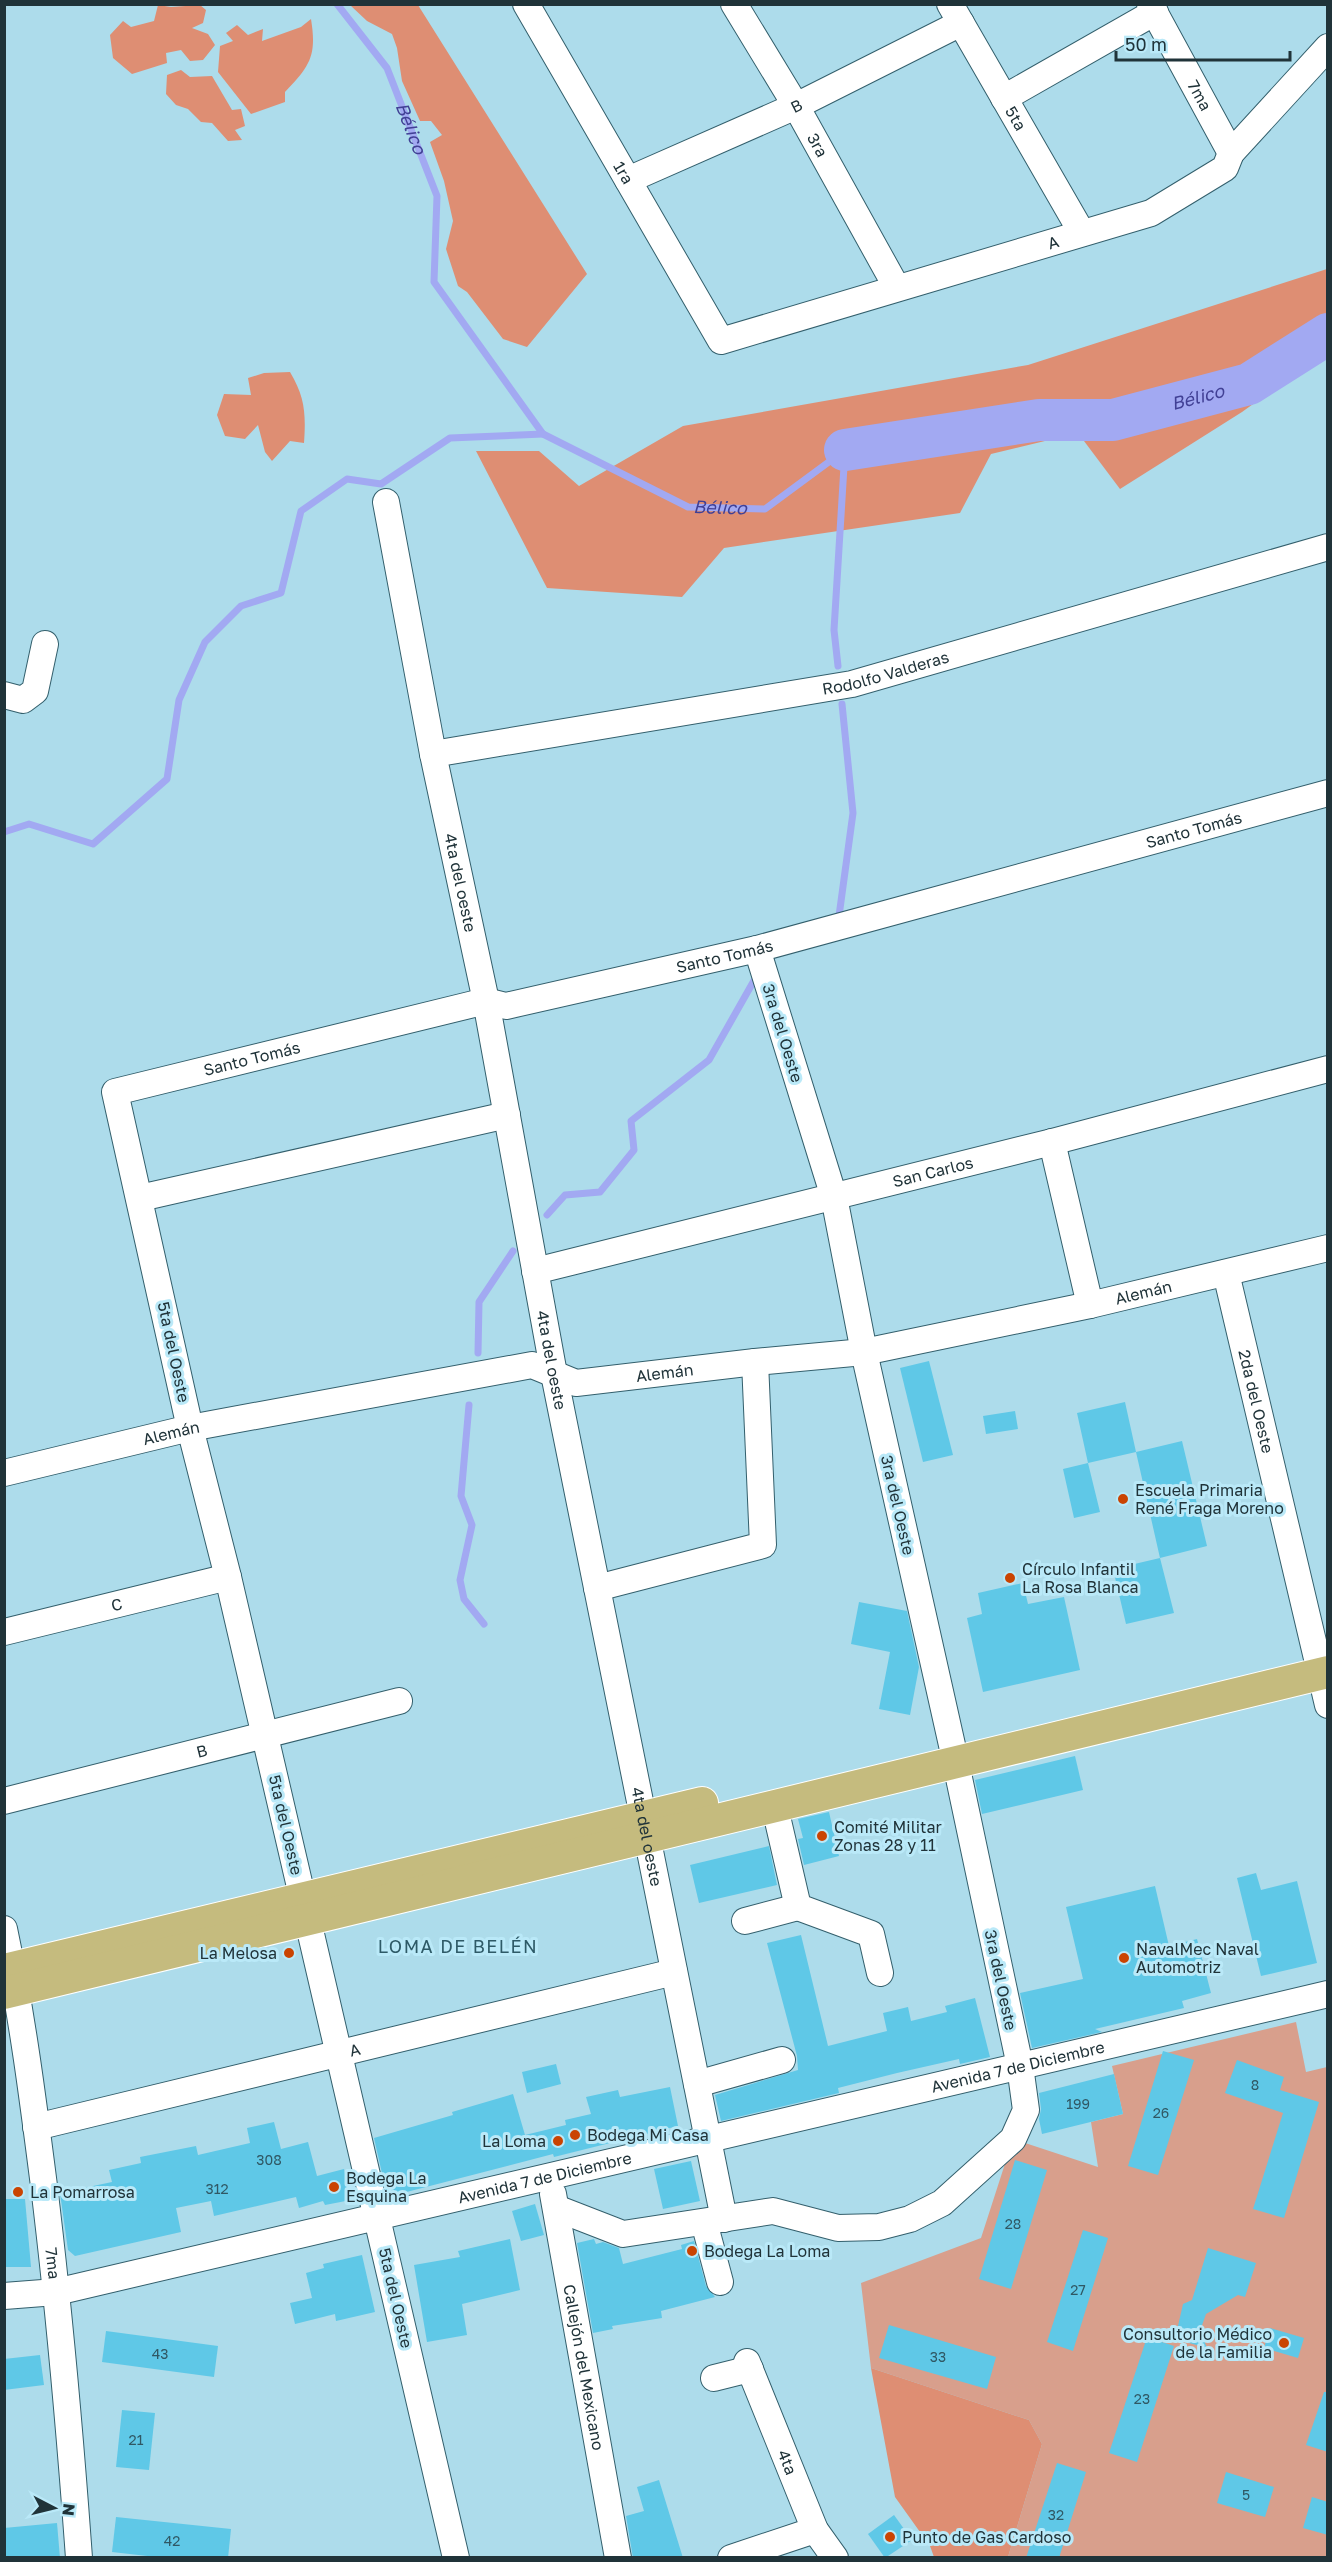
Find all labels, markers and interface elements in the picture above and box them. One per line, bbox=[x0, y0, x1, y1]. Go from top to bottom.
scale bar bbox=[1116, 24, 1290, 62]
text: 50 m bbox=[1125, 33, 1167, 55]
street label: 7ma bbox=[1183, 77, 1216, 114]
street label: B bbox=[787, 94, 806, 117]
water label: Bélico bbox=[391, 99, 432, 158]
street label: 5ta bbox=[1001, 103, 1031, 134]
street label: 3ra bbox=[803, 129, 832, 161]
street label: 1ra bbox=[609, 158, 638, 188]
street label: A bbox=[1045, 231, 1061, 253]
water label: Bélico bbox=[1169, 379, 1227, 414]
water label: Bélico bbox=[693, 495, 748, 519]
street label: Rodolfo Valderas bbox=[821, 647, 951, 699]
street label: Santo Tomás bbox=[1144, 807, 1244, 852]
street label: 4ta del oeste bbox=[440, 831, 481, 934]
street label: Santo Tomás bbox=[674, 935, 775, 977]
street label: 3ra del Oeste bbox=[759, 981, 807, 1085]
street label: Santo Tomás bbox=[201, 1037, 302, 1080]
street label: San Carlos bbox=[890, 1152, 975, 1191]
street label: Alemán bbox=[1113, 1276, 1174, 1309]
street label: 5ta del Oeste bbox=[154, 1300, 194, 1404]
street label: 4ta del oeste bbox=[533, 1309, 571, 1411]
street label: 2da del Oeste bbox=[1234, 1348, 1278, 1455]
street label: Alemán bbox=[635, 1359, 695, 1386]
street label: Alemán bbox=[141, 1416, 201, 1449]
street label: 3ra del Oeste bbox=[877, 1453, 919, 1557]
place label: Escuela Primaria René Fraga Moreno bbox=[1135, 1480, 1284, 1518]
marker: Escuela Primaria René Fraga Moreno bbox=[1116, 1492, 1130, 1506]
place label: Círculo Infantil La Rosa Blanca bbox=[1022, 1559, 1139, 1597]
marker: Círculo Infantil La Rosa Blanca bbox=[1003, 1571, 1017, 1585]
street label: C bbox=[109, 1593, 124, 1615]
street label: B bbox=[194, 1740, 209, 1762]
street label: 5ta del Oeste bbox=[265, 1773, 307, 1877]
street label: 4ta del oeste bbox=[627, 1785, 667, 1888]
place label: Comité Militar Zonas 28 y 11 bbox=[834, 1817, 942, 1855]
marker: Comité Militar Zonas 28 y 11 bbox=[815, 1829, 829, 1843]
street label: 3ra del Oeste bbox=[981, 1928, 1021, 2032]
district label: LOMA DE BELÉN bbox=[378, 1935, 538, 1957]
place label: NavalMec Naval Automotriz bbox=[1136, 1939, 1259, 1977]
place label: La Melosa bbox=[200, 1943, 277, 1963]
marker: La Melosa bbox=[282, 1946, 296, 1960]
marker: NavalMec Naval Automotriz bbox=[1117, 1951, 1131, 1965]
street label: Avenida 7 de Diciembre bbox=[929, 2037, 1107, 2097]
street label: A bbox=[347, 2039, 363, 2061]
house number: 8 bbox=[1251, 2076, 1259, 2093]
house number: 199 bbox=[1066, 2095, 1090, 2112]
house number: 26 bbox=[1153, 2104, 1169, 2121]
place label: Bodega Mi Casa bbox=[587, 2125, 709, 2145]
marker: Bodega Mi Casa bbox=[568, 2128, 582, 2142]
place label: La Loma bbox=[482, 2131, 546, 2151]
marker: La Loma bbox=[551, 2134, 565, 2148]
street label: Avenida 7 de Diciembre bbox=[456, 2148, 633, 2208]
house number: 308 bbox=[256, 2151, 282, 2168]
place label: Bodega La Esquina bbox=[346, 2168, 427, 2206]
house number: 312 bbox=[205, 2180, 229, 2197]
marker: Bodega La Esquina bbox=[327, 2180, 341, 2194]
place label: La Pomarrosa bbox=[30, 2182, 135, 2202]
marker: La Pomarrosa bbox=[11, 2185, 25, 2199]
house number: 28 bbox=[1005, 2215, 1021, 2232]
place label: Bodega La Loma bbox=[704, 2241, 830, 2261]
marker: Bodega La Loma bbox=[685, 2244, 699, 2258]
street label: 7ma bbox=[41, 2246, 65, 2280]
street label: 5ta del Oeste bbox=[375, 2246, 417, 2350]
house number: 27 bbox=[1070, 2281, 1086, 2298]
street label: Callejón del Mexicano bbox=[559, 2283, 609, 2452]
place label: Consultorio Médico de la Familia bbox=[1123, 2324, 1272, 2362]
marker: Consultorio Médico de la Familia bbox=[1277, 2336, 1291, 2350]
house number: 43 bbox=[152, 2345, 168, 2362]
house number: 33 bbox=[930, 2348, 946, 2365]
house number: 23 bbox=[1134, 2390, 1150, 2407]
house number: 21 bbox=[129, 2431, 144, 2448]
street label: 4ta bbox=[774, 2447, 802, 2478]
north arrow bbox=[24, 2478, 84, 2538]
house number: 5 bbox=[1242, 2486, 1250, 2503]
text: N bbox=[58, 2503, 80, 2517]
house number: 32 bbox=[1048, 2506, 1064, 2523]
place label: Punto de Gas Cardoso bbox=[902, 2527, 1071, 2547]
marker: Punto de Gas Cardoso bbox=[883, 2530, 897, 2544]
house number: 42 bbox=[164, 2532, 180, 2549]

